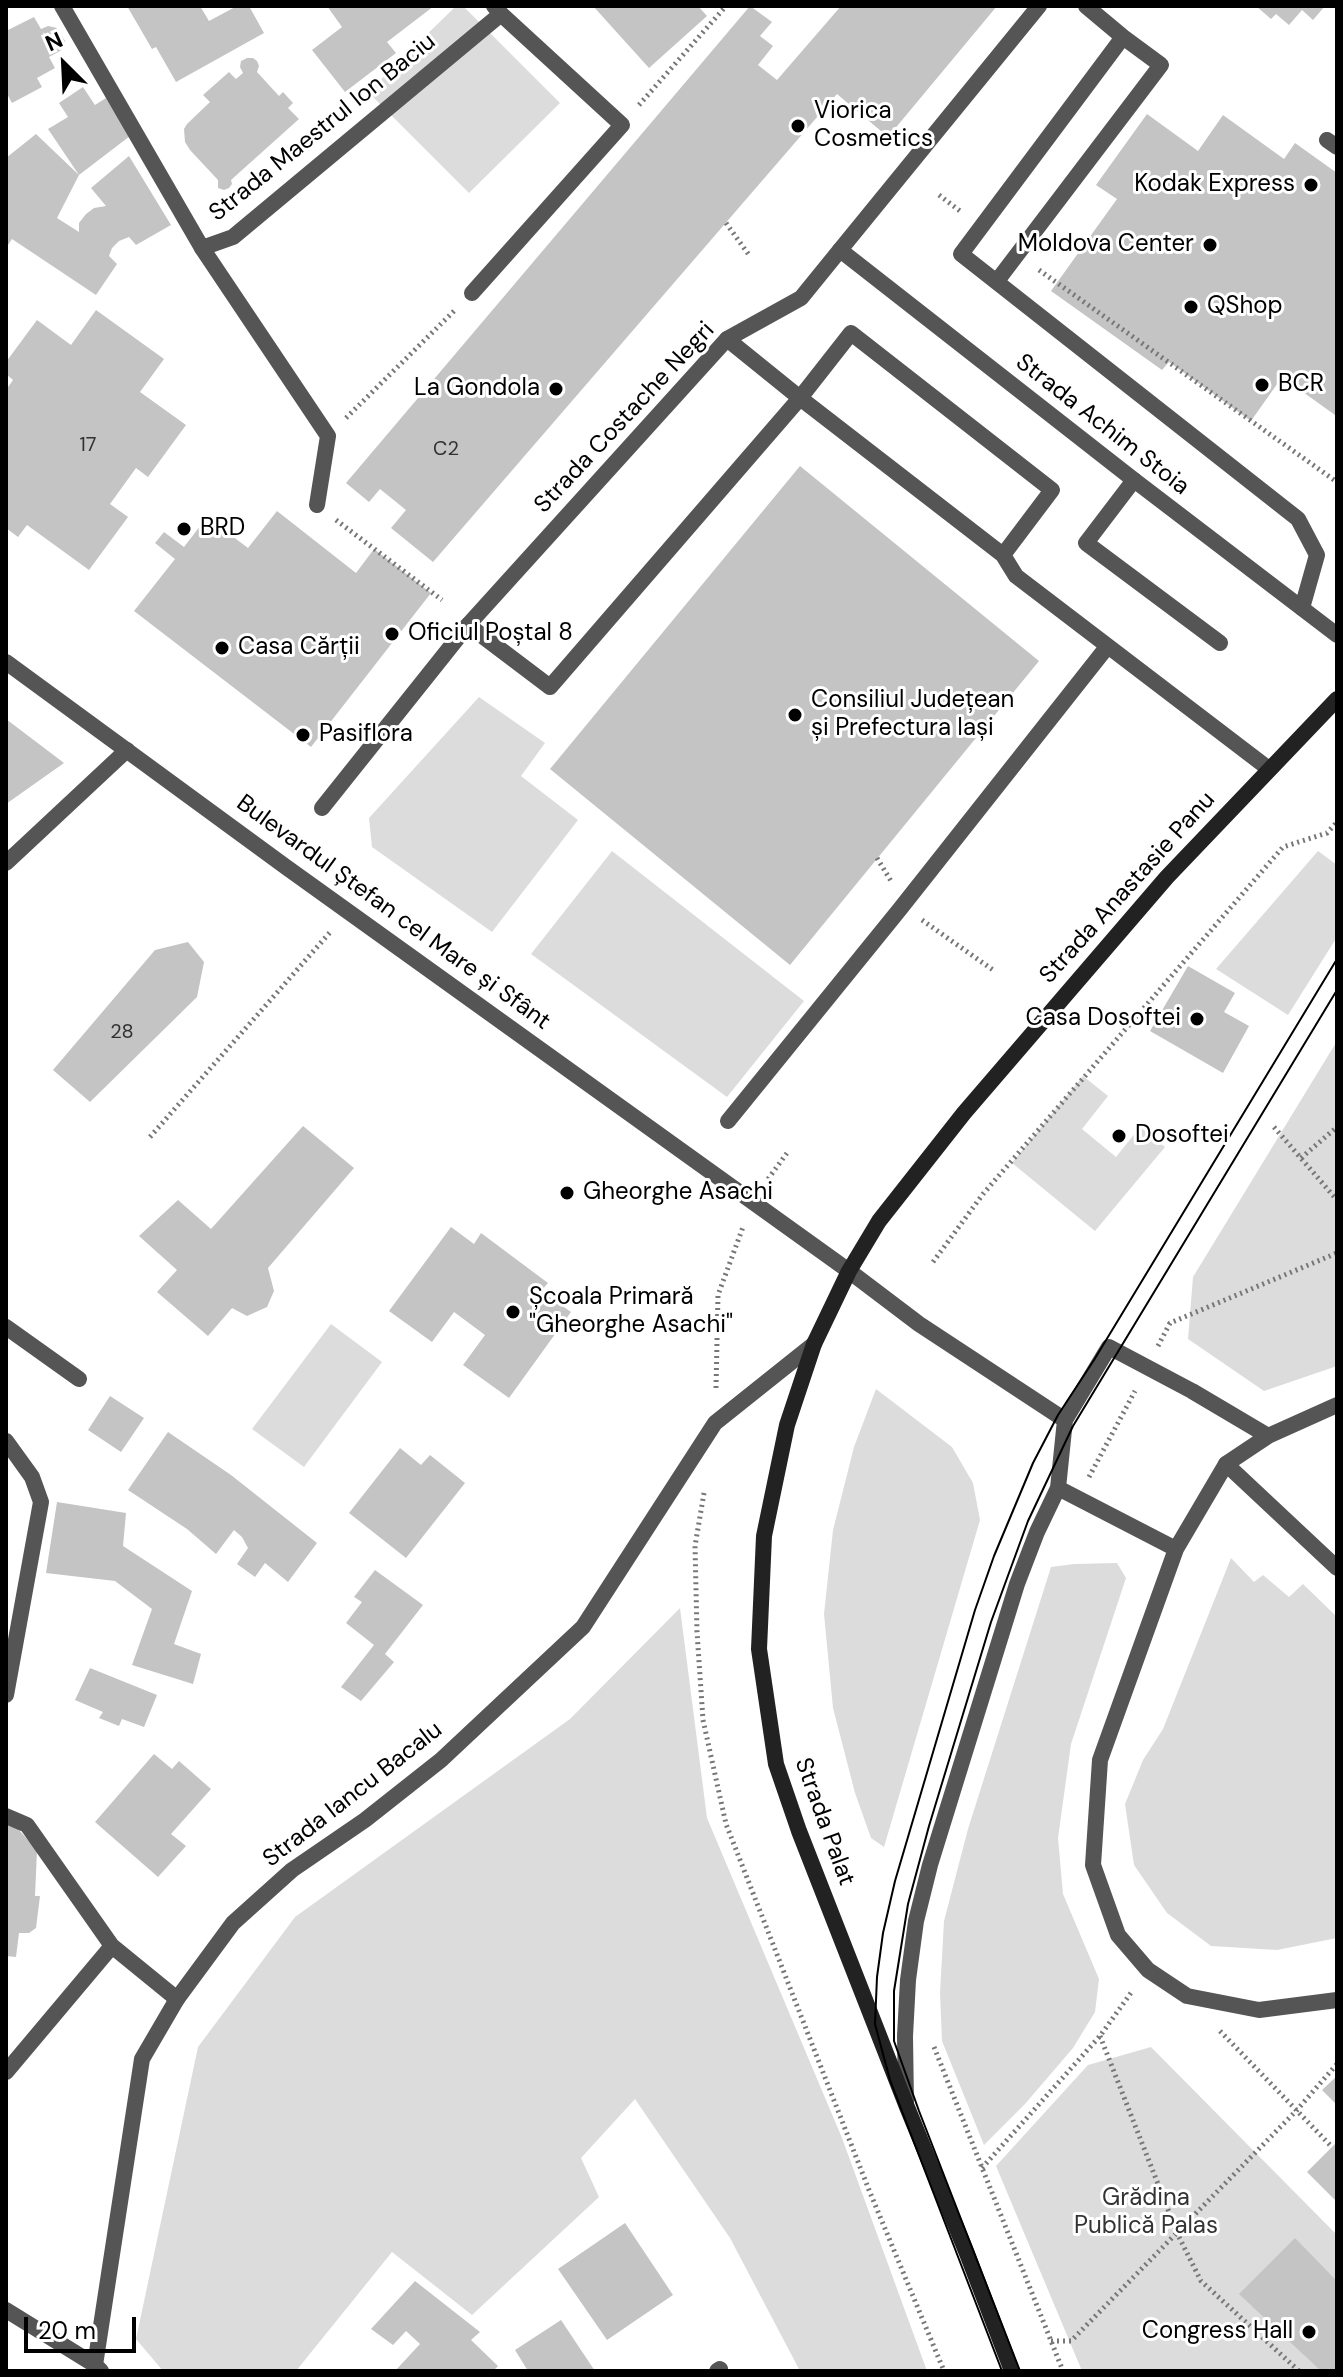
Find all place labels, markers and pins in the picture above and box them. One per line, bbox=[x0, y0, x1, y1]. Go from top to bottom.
place label: Viorica Cosmetics bbox=[814, 98, 933, 154]
marker: Viorica Cosmetics bbox=[789, 117, 807, 135]
place label: Kodak Express bbox=[1134, 171, 1295, 199]
marker: Kodak Express bbox=[1302, 176, 1320, 194]
place label: Moldova Center bbox=[1018, 231, 1194, 259]
marker: Moldova Center bbox=[1201, 236, 1219, 254]
place label: QShop bbox=[1207, 293, 1283, 321]
marker: QShop bbox=[1182, 298, 1200, 316]
place label: BCR bbox=[1278, 371, 1324, 399]
place label: La Gondola bbox=[414, 375, 540, 403]
marker: BCR bbox=[1253, 376, 1271, 394]
marker: La Gondola bbox=[547, 380, 565, 398]
place label: BRD bbox=[200, 515, 245, 543]
marker: BRD bbox=[175, 520, 193, 538]
place label: Oficiul Poștal 8 bbox=[408, 620, 573, 648]
marker: Oficiul Poștal 8 bbox=[383, 625, 401, 643]
place label: Casa Cărții bbox=[238, 634, 360, 662]
marker: Casa Cărții bbox=[213, 639, 231, 657]
place label: Consiliul Județean și Prefectura Iași bbox=[811, 687, 1014, 743]
marker: Consiliul Județean și Prefectura Iași bbox=[786, 706, 804, 724]
place label: Pasiflora bbox=[319, 721, 413, 749]
marker: Pasiflora bbox=[294, 726, 312, 744]
place label: Casa Dosoftei bbox=[1026, 1005, 1181, 1033]
marker: Casa Dosoftei bbox=[1188, 1010, 1206, 1028]
place label: Dosoftei bbox=[1135, 1122, 1229, 1150]
marker: Dosoftei bbox=[1110, 1127, 1128, 1145]
place label: Gheorghe Asachi bbox=[583, 1179, 773, 1207]
marker: Gheorghe Asachi bbox=[558, 1184, 576, 1202]
place label: Școala Primară "Gheorghe Asachi" bbox=[529, 1284, 733, 1340]
marker: Școala Primară "Gheorghe Asachi" bbox=[504, 1303, 522, 1321]
place label: Congress Hall bbox=[1142, 2318, 1293, 2346]
marker: Congress Hall bbox=[1300, 2323, 1318, 2341]

